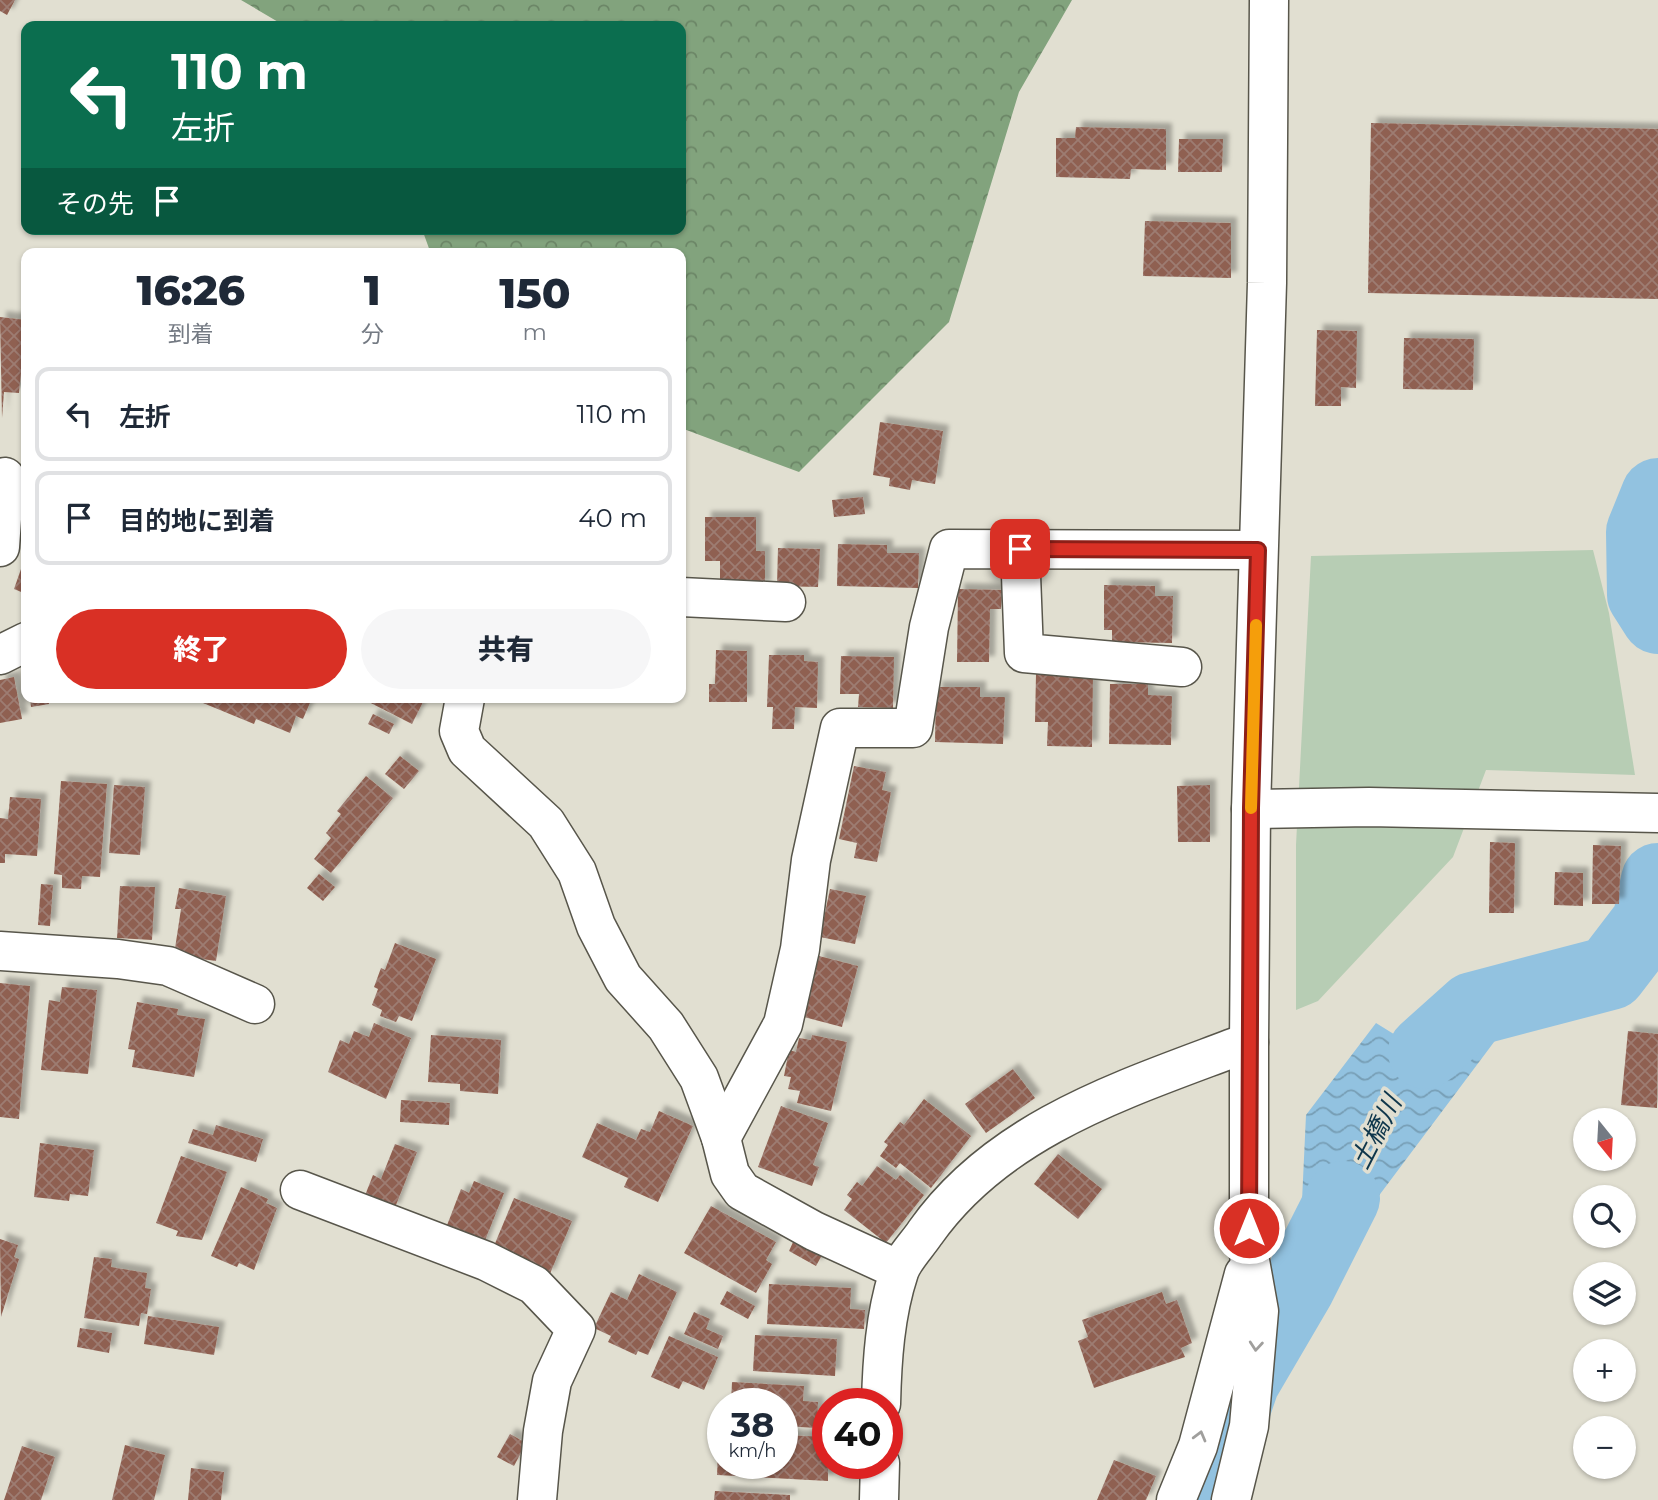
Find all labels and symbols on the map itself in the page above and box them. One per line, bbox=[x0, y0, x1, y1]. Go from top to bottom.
pin bbox=[990, 519, 1050, 579]
water label: 土橋川 bbox=[1344, 1087, 1409, 1174]
north arrow bbox=[1573, 1108, 1636, 1171]
position arrow bbox=[1212, 1191, 1286, 1265]
one-way arrow bbox=[1249, 1341, 1264, 1352]
speed limit sign: 40 bbox=[812, 1388, 903, 1479]
one-way arrow bbox=[1192, 1430, 1206, 1442]

